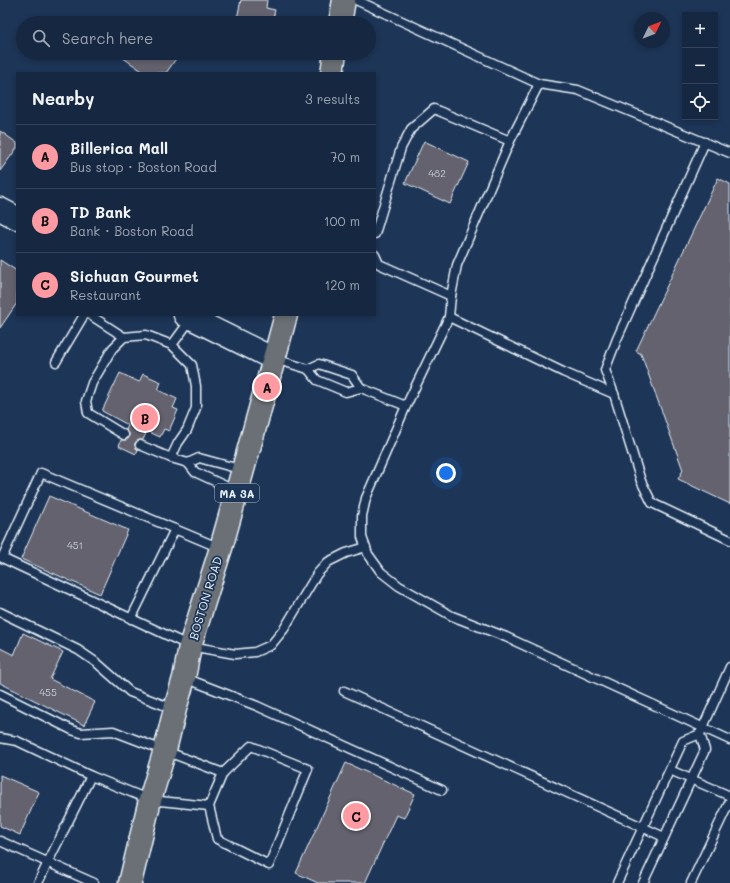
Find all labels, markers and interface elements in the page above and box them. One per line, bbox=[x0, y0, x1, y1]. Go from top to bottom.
north arrow bbox=[634, 12, 670, 48]
map controls bbox=[682, 12, 718, 120]
button: + bbox=[682, 12, 718, 48]
search box bbox=[16, 16, 376, 60]
icon: search bbox=[30, 27, 52, 49]
text: Search here bbox=[62, 28, 153, 48]
button: − bbox=[682, 48, 718, 84]
button: locate bbox=[682, 84, 718, 120]
text: Nearby bbox=[32, 87, 94, 109]
text: 3 results bbox=[305, 90, 360, 107]
text: Billerica Mall bbox=[70, 138, 168, 158]
text: A bbox=[40, 148, 50, 165]
text: 70 m bbox=[330, 148, 360, 165]
text: Bus stop · Boston Road bbox=[70, 158, 217, 175]
house number: 482 bbox=[428, 166, 446, 180]
text: TD Bank bbox=[70, 202, 131, 222]
text: B bbox=[41, 212, 49, 229]
text: 100 m bbox=[324, 212, 360, 229]
text: Bank · Boston Road bbox=[70, 222, 194, 239]
text: Sichuan Gourmet bbox=[70, 266, 199, 286]
text: C bbox=[40, 276, 50, 293]
text: 120 m bbox=[324, 276, 360, 293]
text: Restaurant bbox=[70, 286, 141, 303]
pin: A bbox=[254, 372, 280, 402]
pin: B bbox=[132, 403, 158, 433]
your location bbox=[436, 463, 456, 483]
road number: MA 3A bbox=[215, 484, 259, 502]
house number: 451 bbox=[67, 538, 83, 552]
street label: BOSTON ROAD bbox=[185, 554, 225, 642]
house number: 455 bbox=[39, 685, 57, 699]
pin: C bbox=[343, 801, 369, 831]

